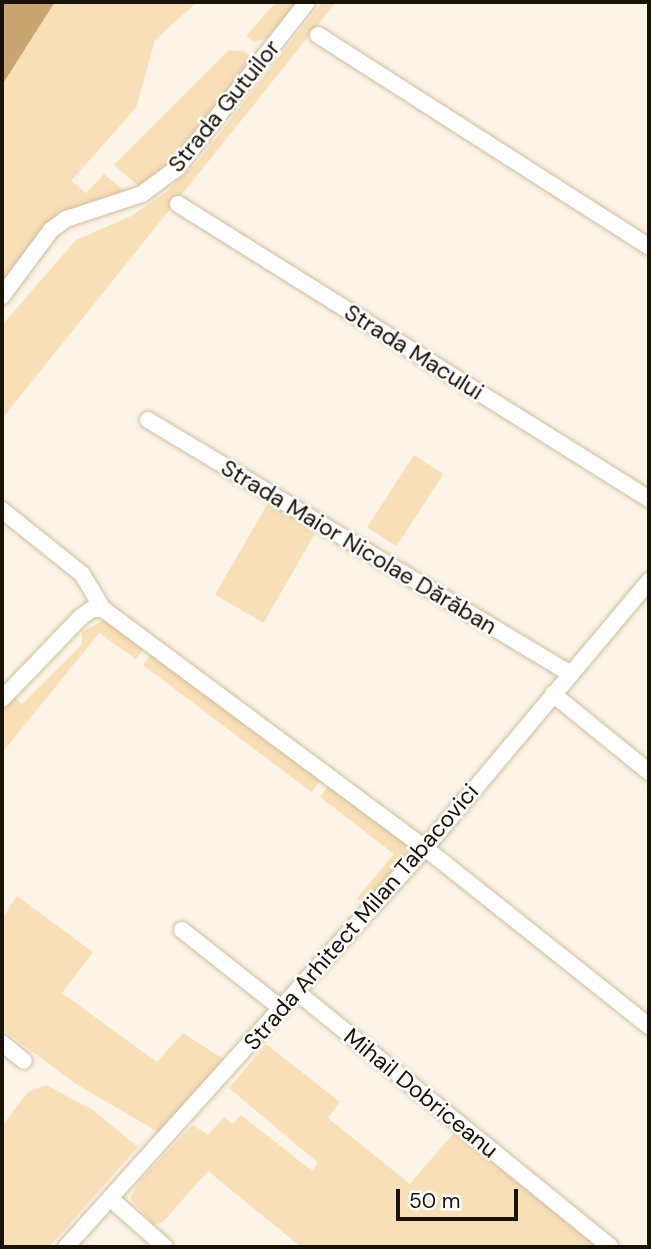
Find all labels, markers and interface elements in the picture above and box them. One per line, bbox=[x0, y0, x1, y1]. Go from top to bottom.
street label: Strada Gutuilor bbox=[162, 34, 286, 178]
street label: Strada Macului bbox=[340, 298, 488, 406]
street label: Strada Maior Nicolae Dărăban bbox=[216, 454, 502, 640]
street label: Strada Arhitect Milan Tabacovici bbox=[238, 778, 484, 1056]
street label: Mihail Dobriceanu bbox=[338, 1022, 504, 1164]
scale bar bbox=[399, 1176, 522, 1220]
text: 50 m bbox=[409, 1187, 460, 1215]

